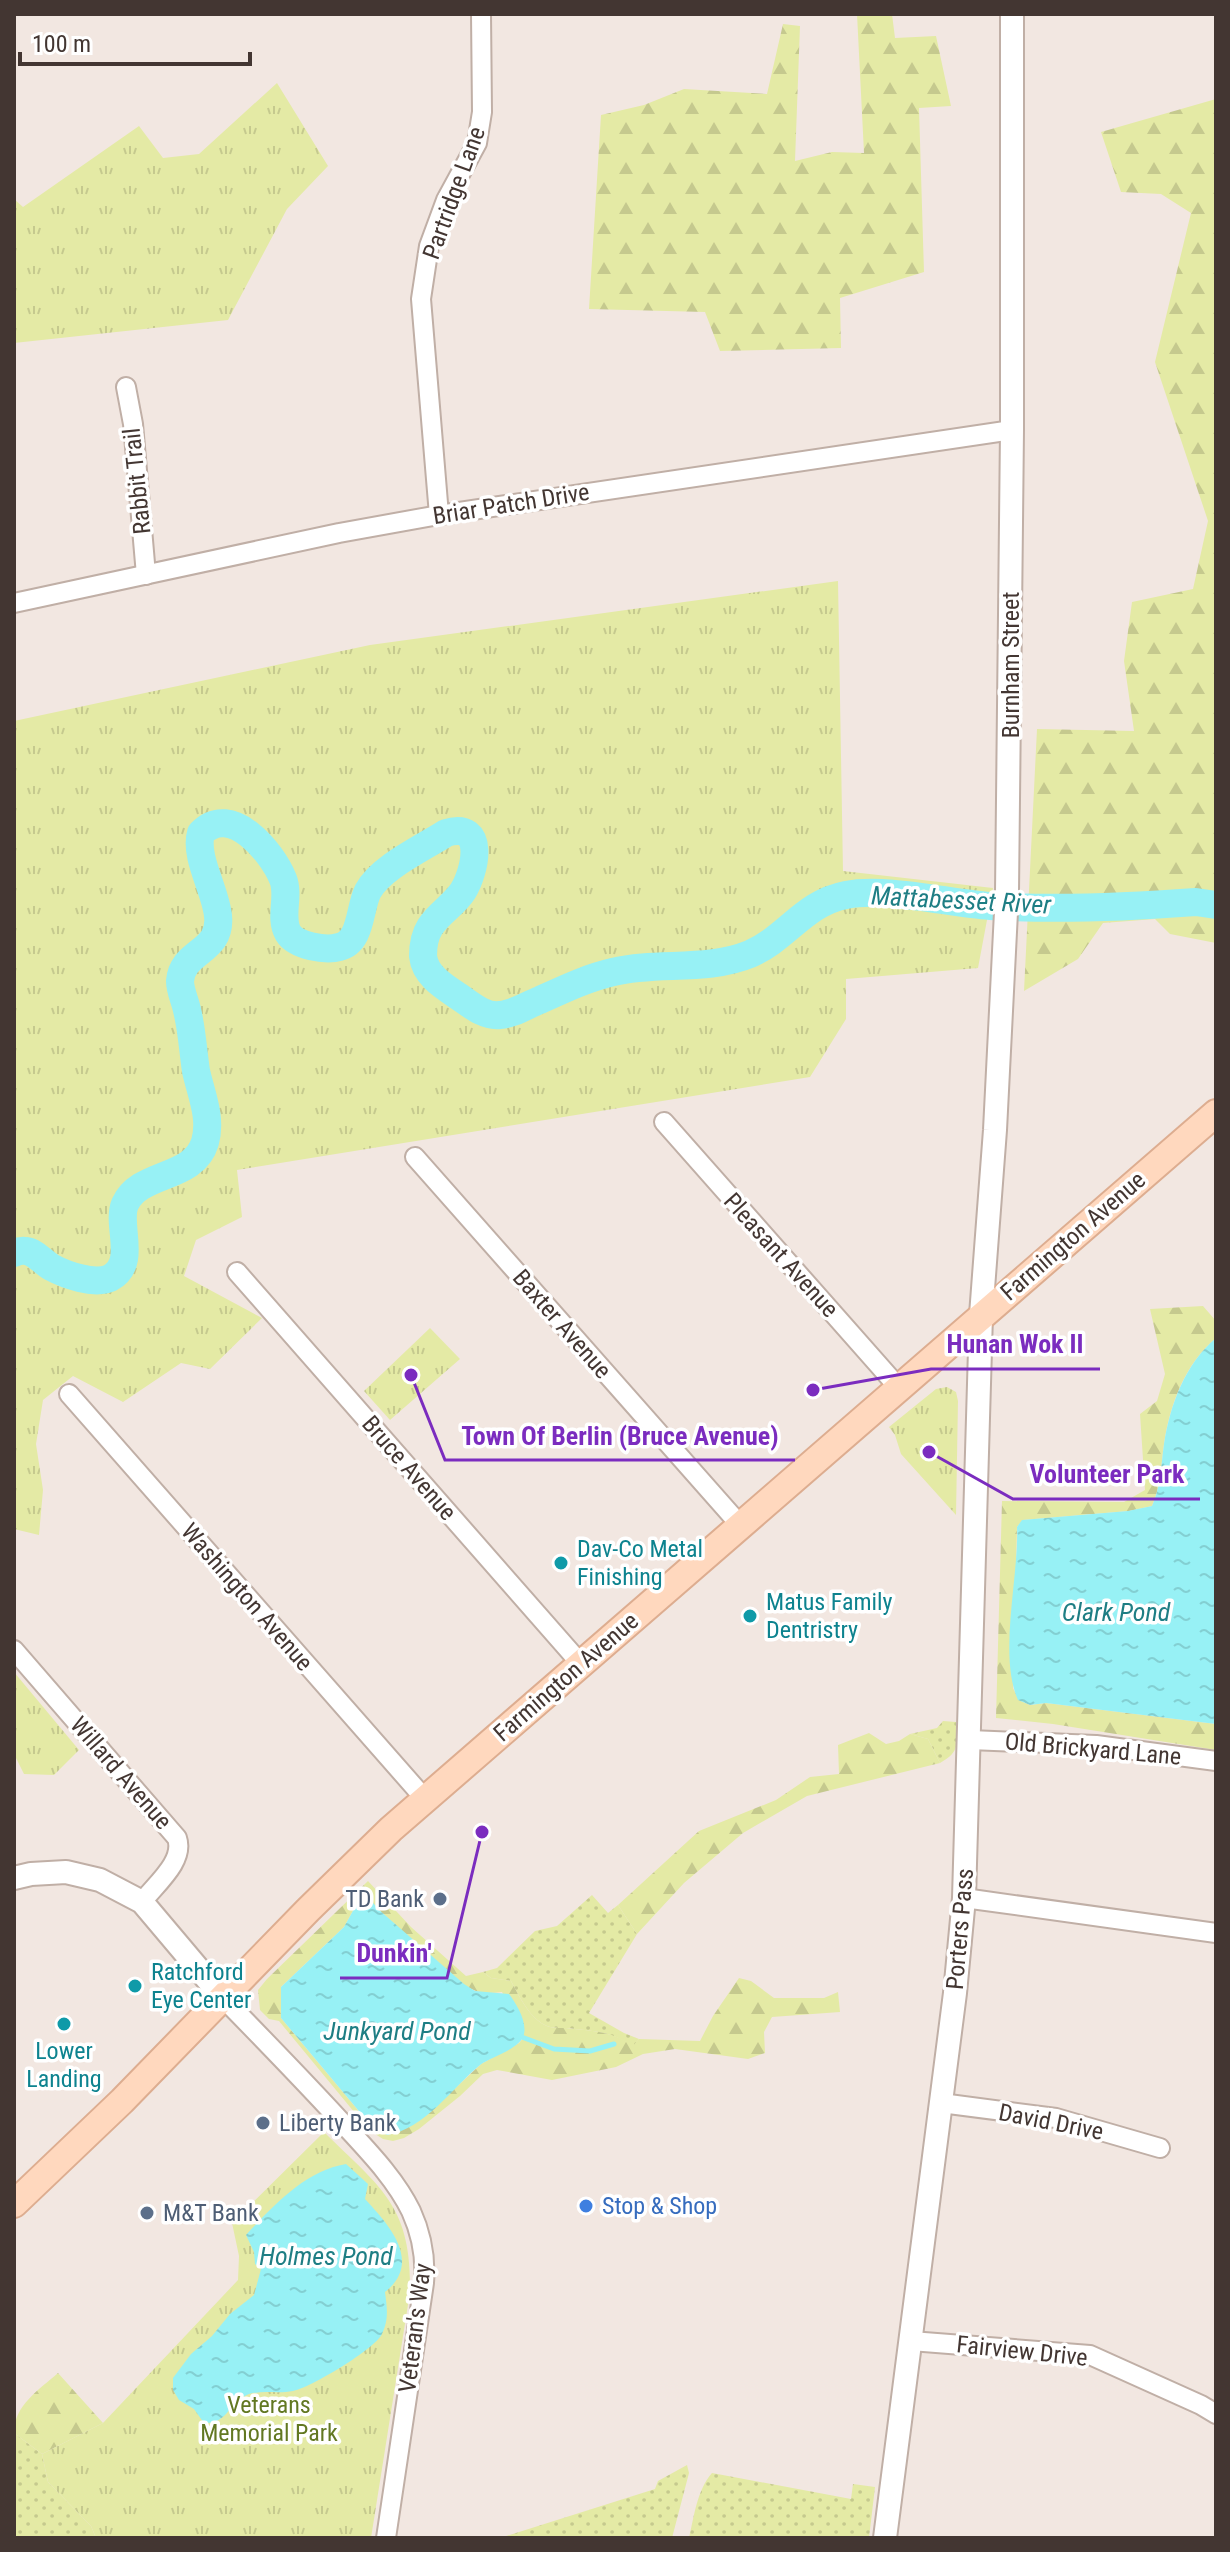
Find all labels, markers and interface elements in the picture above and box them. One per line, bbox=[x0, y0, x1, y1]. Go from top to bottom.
scale bar bbox=[20, 16, 250, 66]
text: 100 m bbox=[32, 30, 91, 58]
street label: Partridge Lane bbox=[417, 123, 491, 263]
street label: Rabbit Trail bbox=[118, 427, 156, 535]
street label: Briar Patch Drive bbox=[431, 478, 591, 530]
street label: Burnham Street bbox=[997, 592, 1025, 738]
water label: Mattabesset River bbox=[870, 880, 1053, 920]
street label: Farmington Avenue bbox=[995, 1166, 1151, 1306]
street label: Pleasant Avenue bbox=[718, 1187, 844, 1323]
street label: Baxter Avenue bbox=[507, 1264, 617, 1384]
callout: Hunan Wok II bbox=[931, 1319, 1100, 1369]
text: Hunan Wok II bbox=[946, 1329, 1084, 1359]
street label: Bruce Avenue bbox=[356, 1410, 462, 1526]
callout: Town Of Berlin (Bruce Avenue) bbox=[445, 1410, 795, 1460]
text: Town Of Berlin (Bruce Avenue) bbox=[461, 1421, 779, 1451]
callout: Volunteer Park bbox=[1013, 1449, 1200, 1499]
text: Volunteer Park bbox=[1030, 1459, 1185, 1489]
street label: Washington Avenue bbox=[175, 1518, 319, 1676]
place label: Dav-Co Metal Finishing bbox=[577, 1535, 703, 1591]
marker: Dav-Co Metal Finishing bbox=[552, 1554, 570, 1572]
place label: Matus Family Dentristry bbox=[766, 1588, 893, 1644]
water label: Clark Pond bbox=[1062, 1597, 1171, 1627]
street label: Farmington Avenue bbox=[488, 1607, 644, 1747]
marker: Matus Family Dentristry bbox=[741, 1607, 759, 1625]
street label: Willard Avenue bbox=[65, 1711, 177, 1835]
street label: Old Brickyard Lane bbox=[1004, 1727, 1182, 1771]
street label: Porters Pass bbox=[941, 1867, 979, 1991]
place label: TD Bank bbox=[345, 1885, 424, 1913]
marker: TD Bank bbox=[431, 1890, 449, 1908]
callout: Dunkin' bbox=[340, 1928, 447, 1978]
text: Dunkin' bbox=[356, 1938, 432, 1968]
place label: Ratchford Eye Center bbox=[151, 1958, 251, 2014]
marker: Ratchford Eye Center bbox=[126, 1977, 144, 1995]
marker: Lower Landing bbox=[55, 2015, 73, 2033]
water label: Junkyard Pond bbox=[323, 2016, 471, 2046]
place label: Lower Landing bbox=[26, 2037, 102, 2093]
street label: David Drive bbox=[996, 2098, 1106, 2146]
place label: Liberty Bank bbox=[279, 2109, 397, 2137]
marker: Liberty Bank bbox=[254, 2114, 272, 2132]
place label: Stop & Shop bbox=[602, 2192, 717, 2220]
marker: Stop & Shop bbox=[577, 2197, 595, 2215]
place label: M&T Bank bbox=[163, 2199, 259, 2227]
marker: M&T Bank bbox=[138, 2204, 156, 2222]
water label: Holmes Pond bbox=[259, 2241, 393, 2271]
street label: Veteran's Way bbox=[393, 2262, 437, 2394]
street label: Fairview Drive bbox=[955, 2330, 1089, 2372]
park label: Veterans Memorial Park bbox=[200, 2391, 338, 2447]

